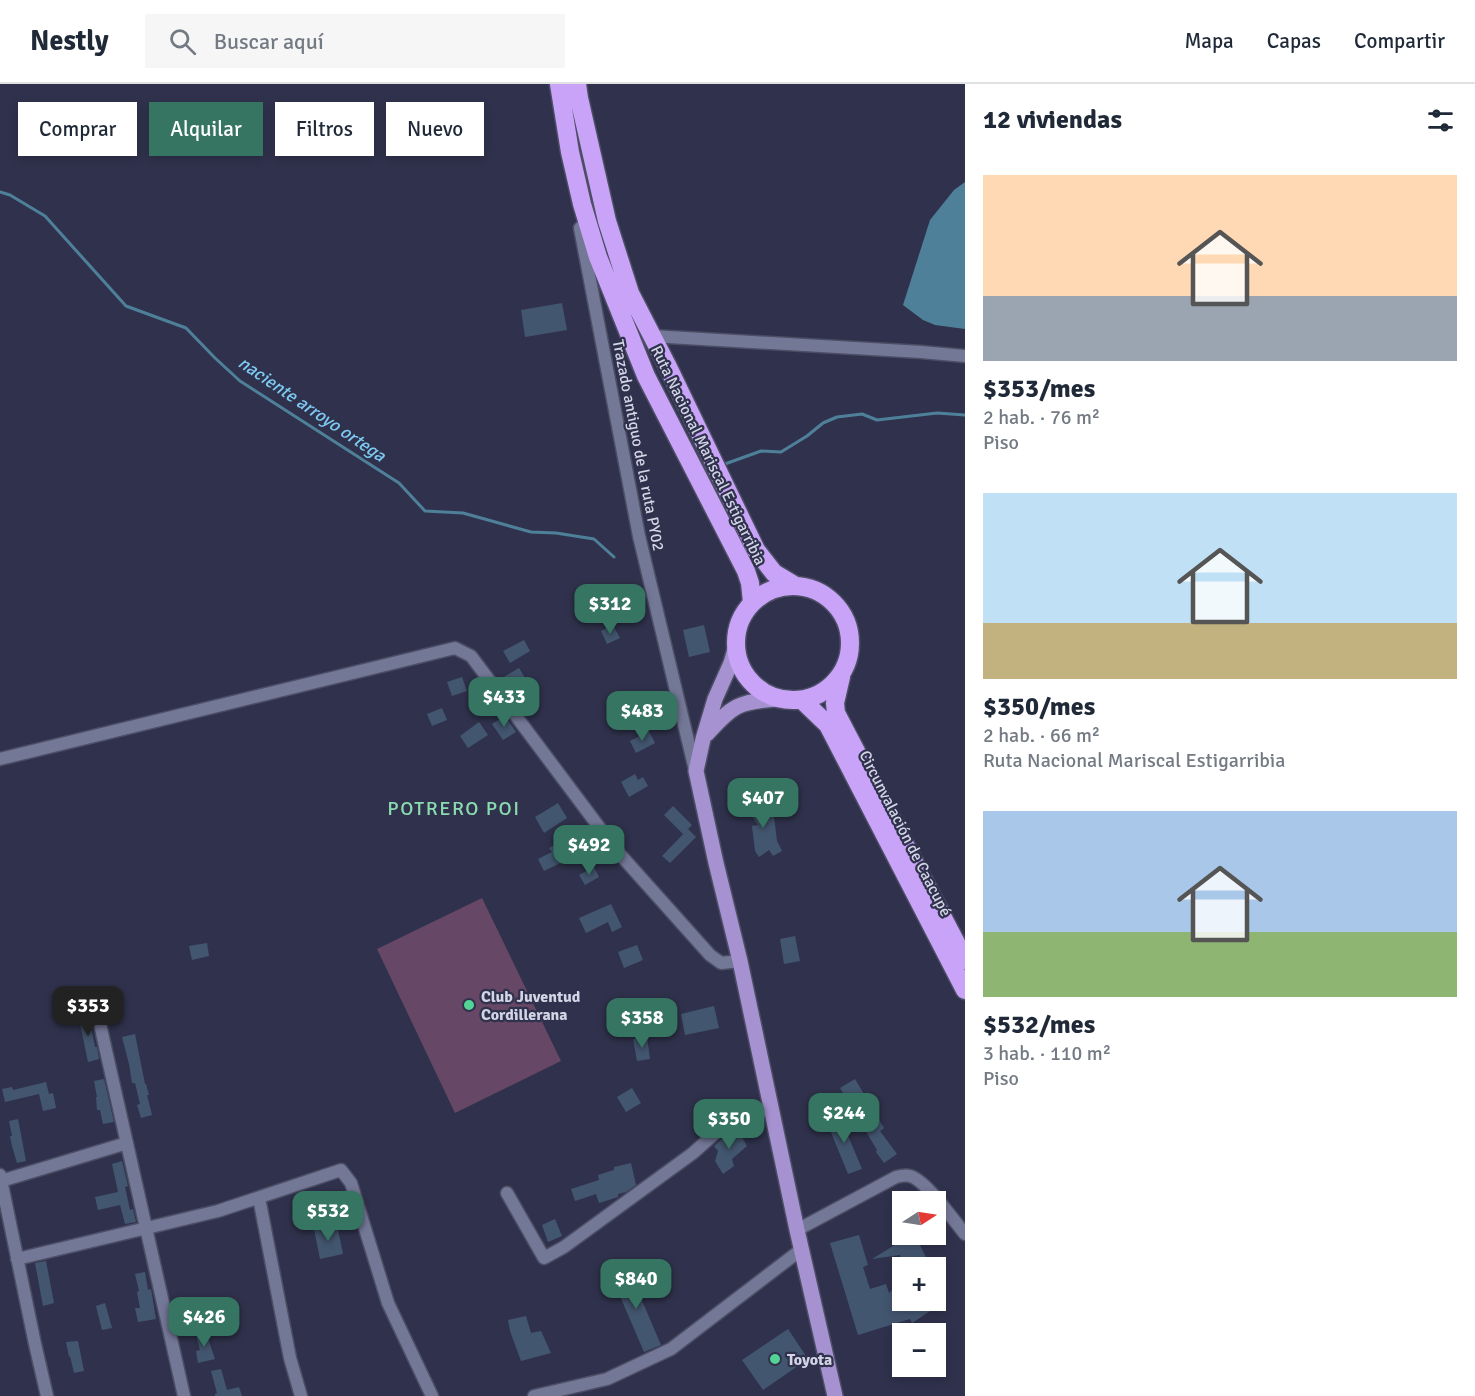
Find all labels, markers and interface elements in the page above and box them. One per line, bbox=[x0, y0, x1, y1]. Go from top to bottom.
search box bbox=[145, 14, 565, 68]
text: Nestly bbox=[30, 24, 109, 58]
icon: search bbox=[166, 25, 199, 58]
text: Buscar aquí bbox=[214, 28, 324, 55]
text: Mapa bbox=[1184, 28, 1234, 54]
text: Capas bbox=[1267, 28, 1321, 54]
text: Compartir bbox=[1354, 28, 1445, 54]
chip: Comprar bbox=[18, 102, 137, 156]
chip: Alquilar bbox=[149, 102, 263, 156]
chip: Filtros bbox=[275, 102, 374, 156]
chip: Nuevo bbox=[386, 102, 484, 156]
text: 12 viviendas bbox=[983, 104, 1122, 136]
icon: filters bbox=[1424, 104, 1457, 137]
icon: home bbox=[1166, 214, 1274, 322]
street label: Trazado antiguo de la ruta PY02 bbox=[608, 338, 668, 553]
street label: Ruta Nacional Mariscal Estigarribia bbox=[646, 342, 770, 569]
water label: naciente arroyo ortega bbox=[234, 351, 391, 467]
text: $353/mes bbox=[983, 373, 1095, 405]
text: 2 hab. · 76 m² bbox=[983, 405, 1100, 430]
text: Piso bbox=[983, 430, 1019, 455]
icon: home bbox=[1166, 532, 1274, 640]
pin: $312 bbox=[574, 584, 646, 635]
text: $312 bbox=[588, 591, 632, 616]
pin: $433 bbox=[468, 677, 540, 728]
text: $433 bbox=[482, 684, 526, 709]
pin: $483 bbox=[606, 691, 678, 742]
text: $350/mes bbox=[983, 691, 1095, 723]
text: $483 bbox=[620, 698, 664, 723]
text: 2 hab. · 66 m² bbox=[983, 723, 1100, 748]
street label: Circunvalación de Caacupé bbox=[855, 747, 956, 920]
text: Ruta Nacional Mariscal Estigarribia bbox=[983, 748, 1285, 773]
pin: $407 bbox=[727, 778, 799, 829]
text: $407 bbox=[741, 785, 785, 810]
district label: POTRERO POI bbox=[387, 796, 521, 821]
pin: $492 bbox=[553, 825, 625, 876]
text: $492 bbox=[567, 832, 611, 857]
icon: home bbox=[1166, 850, 1274, 958]
pin: $353 bbox=[52, 986, 124, 1037]
place label: Club Juventud Cordillerana bbox=[481, 987, 581, 1025]
text: $353 bbox=[66, 993, 110, 1018]
marker: Club Juventud Cordillerana bbox=[462, 998, 476, 1012]
pin: $358 bbox=[606, 998, 678, 1049]
text: $358 bbox=[620, 1005, 664, 1030]
text: $532/mes bbox=[983, 1009, 1095, 1041]
text: 3 hab. · 110 m² bbox=[983, 1041, 1111, 1066]
text: Piso bbox=[983, 1066, 1019, 1091]
pin: $244 bbox=[808, 1093, 880, 1144]
pin: $350 bbox=[693, 1099, 765, 1150]
text: $244 bbox=[822, 1100, 866, 1125]
text: $350 bbox=[707, 1106, 751, 1131]
pin: $532 bbox=[292, 1191, 364, 1242]
north arrow bbox=[892, 1191, 946, 1245]
map controls bbox=[892, 1191, 946, 1377]
text: $532 bbox=[306, 1198, 350, 1223]
button: + bbox=[892, 1257, 946, 1311]
pin: $840 bbox=[600, 1259, 672, 1310]
text: $840 bbox=[614, 1266, 658, 1291]
pin: $426 bbox=[168, 1297, 240, 1348]
text: $426 bbox=[182, 1304, 226, 1329]
button: − bbox=[892, 1323, 946, 1377]
place label: Toyota bbox=[787, 1350, 832, 1370]
marker: Toyota bbox=[768, 1352, 782, 1366]

